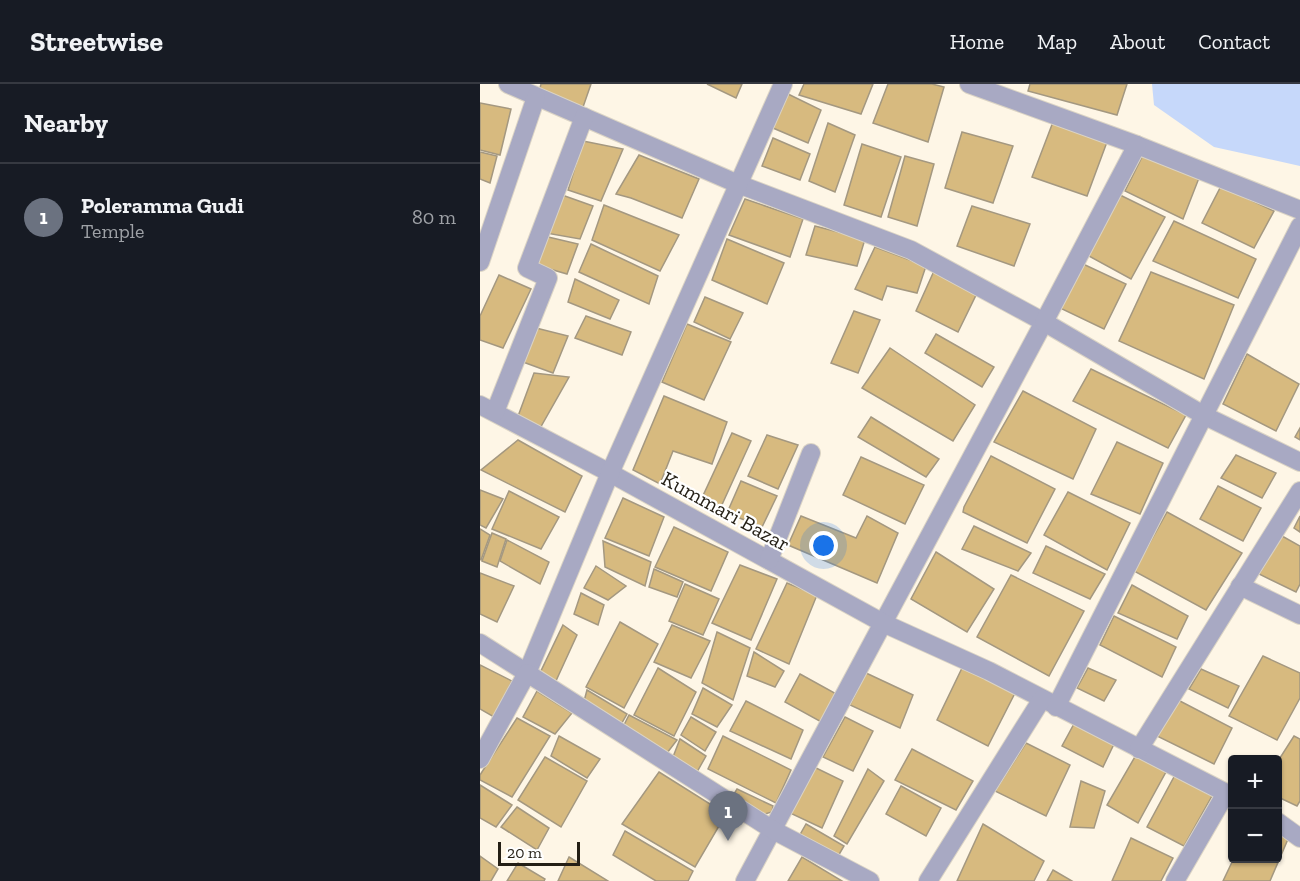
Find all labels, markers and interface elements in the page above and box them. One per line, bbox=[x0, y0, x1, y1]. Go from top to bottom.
text: Streetwise bbox=[30, 25, 163, 58]
text: Home bbox=[950, 29, 1004, 54]
text: Map bbox=[1037, 29, 1077, 54]
text: About bbox=[1110, 29, 1165, 54]
text: Contact bbox=[1198, 29, 1270, 54]
text: Nearby bbox=[24, 107, 108, 139]
text: Poleramma Gudi bbox=[81, 192, 244, 219]
text: 1 bbox=[39, 205, 48, 229]
text: 80 m bbox=[412, 205, 456, 229]
text: Temple bbox=[81, 219, 145, 243]
street label: Kummari Bazar bbox=[658, 466, 794, 556]
your location bbox=[809, 531, 838, 560]
map controls bbox=[1228, 755, 1282, 863]
button: + bbox=[1228, 755, 1282, 809]
pin: 1 bbox=[708, 792, 748, 841]
button: − bbox=[1228, 809, 1282, 863]
scale bar bbox=[498, 839, 580, 866]
text: 20 m bbox=[507, 843, 542, 862]

